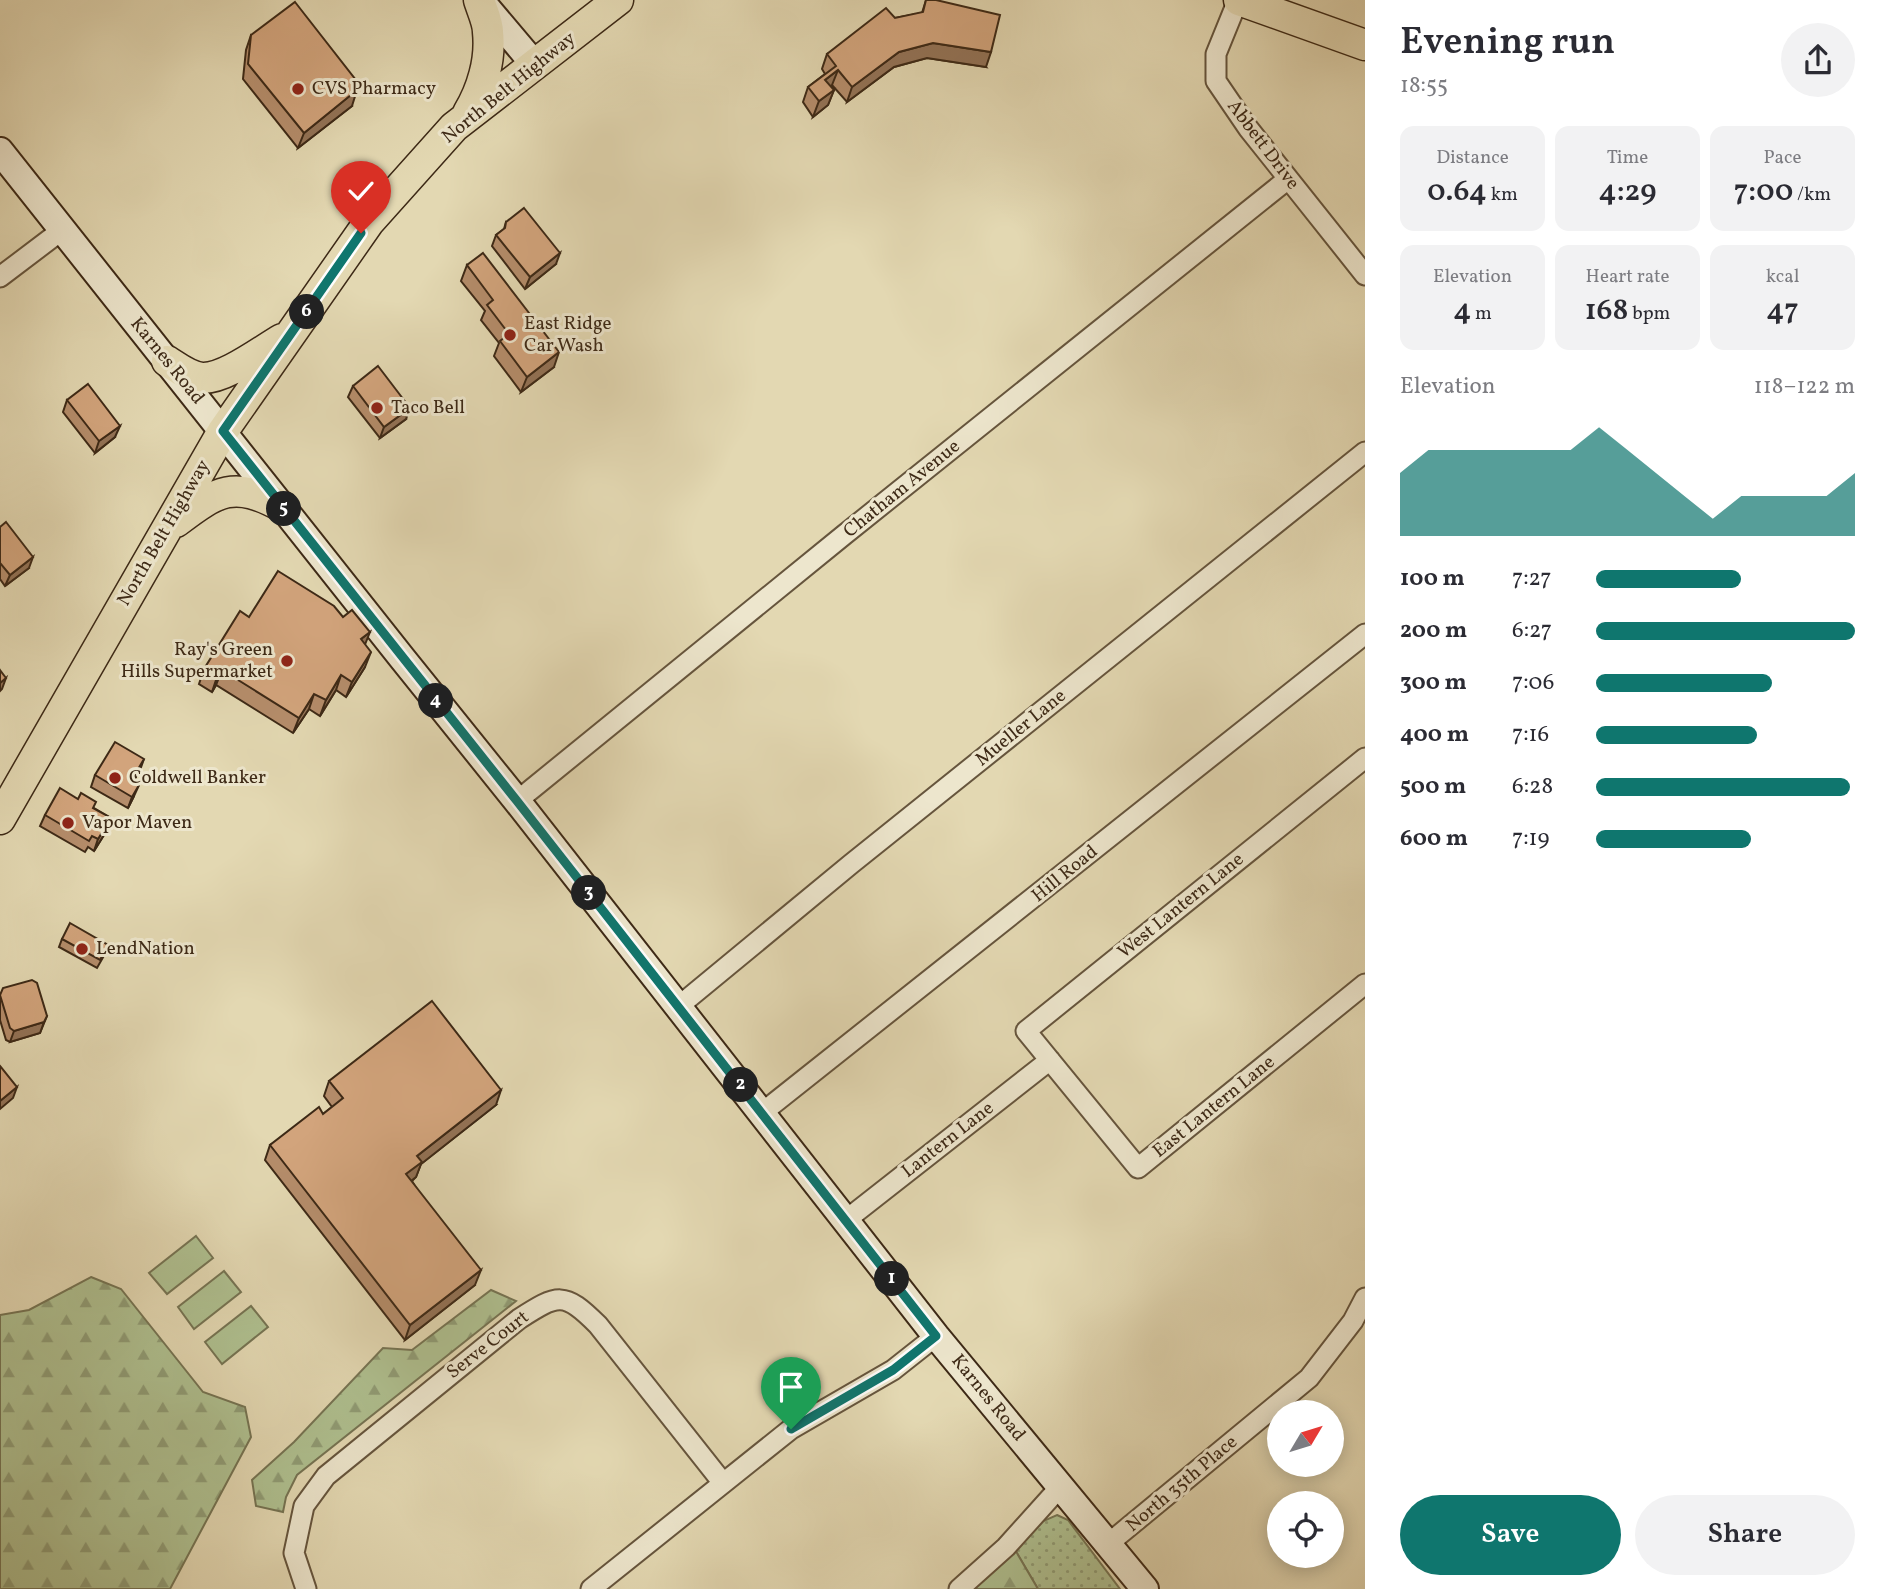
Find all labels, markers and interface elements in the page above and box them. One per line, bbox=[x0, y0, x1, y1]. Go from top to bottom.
text: Evening run bbox=[1400, 17, 1615, 70]
button: share bbox=[1781, 23, 1855, 97]
street label: North Belt Highway bbox=[437, 26, 581, 150]
text: 18:55 bbox=[1400, 70, 1448, 102]
place label: CVS Pharmacy bbox=[312, 76, 436, 102]
marker: CVS Pharmacy bbox=[290, 81, 306, 97]
street label: Abbett Drive bbox=[1221, 95, 1305, 195]
text: Distance bbox=[1436, 145, 1509, 171]
text: Time bbox=[1607, 145, 1648, 171]
text: Pace bbox=[1763, 145, 1802, 171]
pin bbox=[331, 161, 391, 233]
text: 0.64 bbox=[1427, 171, 1487, 213]
text: 4:29 bbox=[1599, 171, 1656, 213]
text: 7:00 bbox=[1734, 171, 1793, 213]
icon: check bbox=[342, 172, 380, 210]
text: km bbox=[1487, 182, 1518, 208]
text: /km bbox=[1793, 182, 1831, 208]
text: Elevation bbox=[1433, 264, 1512, 290]
text: Heart rate bbox=[1586, 264, 1669, 290]
text: kcal bbox=[1766, 264, 1799, 290]
text: 4 bbox=[1453, 290, 1471, 332]
text: 168 bbox=[1585, 290, 1628, 332]
text: 47 bbox=[1766, 290, 1799, 332]
pin: 6 bbox=[290, 294, 324, 330]
text: 6 bbox=[301, 298, 312, 324]
text: m bbox=[1471, 301, 1492, 327]
text: bpm bbox=[1628, 301, 1670, 327]
place label: East Ridge Car Wash bbox=[524, 311, 612, 359]
street label: Karnes Road bbox=[124, 312, 210, 410]
marker: East Ridge Car Wash bbox=[502, 327, 518, 343]
text: Elevation bbox=[1400, 371, 1496, 403]
text: 118–122 m bbox=[1754, 371, 1855, 403]
place label: Taco Bell bbox=[391, 395, 465, 421]
marker: Taco Bell bbox=[369, 400, 385, 416]
street label: Chatham Avenue bbox=[838, 434, 966, 544]
street label: North Belt Highway bbox=[111, 455, 217, 611]
pin: 5 bbox=[266, 491, 302, 526]
text: 5 bbox=[279, 495, 288, 521]
text: 100 m bbox=[1400, 563, 1465, 595]
text: 7:27 bbox=[1512, 563, 1552, 595]
text: 200 m bbox=[1400, 615, 1467, 647]
text: 6:27 bbox=[1512, 615, 1552, 647]
place label: Ray's Green Hills Supermarket bbox=[121, 637, 273, 685]
marker: Ray's Green Hills Supermarket bbox=[279, 653, 295, 669]
text: 300 m bbox=[1400, 667, 1467, 699]
text: 7:06 bbox=[1512, 667, 1554, 699]
street label: Mueller Lane bbox=[970, 683, 1072, 773]
pin: 4 bbox=[418, 684, 453, 718]
text: 4 bbox=[430, 687, 441, 713]
text: 400 m bbox=[1400, 719, 1469, 751]
text: 7:16 bbox=[1512, 719, 1549, 751]
place label: Coldwell Banker bbox=[129, 765, 266, 791]
marker: Coldwell Banker bbox=[107, 770, 123, 786]
text: 500 m bbox=[1400, 771, 1466, 803]
text: 6:28 bbox=[1512, 771, 1553, 803]
place label: Vapor Maven bbox=[82, 810, 192, 836]
marker: Vapor Maven bbox=[60, 815, 76, 831]
text: 600 m bbox=[1400, 823, 1468, 855]
text: 7:19 bbox=[1512, 823, 1549, 855]
street label: Hill Road bbox=[1026, 839, 1104, 909]
street label: West Lantern Lane bbox=[1112, 847, 1250, 965]
pin: 3 bbox=[572, 876, 606, 910]
text: 3 bbox=[584, 879, 593, 905]
place label: LendNation bbox=[96, 936, 195, 962]
marker: LendNation bbox=[74, 941, 90, 957]
street label: East Lantern Lane bbox=[1148, 1050, 1280, 1164]
pin: 2 bbox=[724, 1068, 758, 1102]
text: 2 bbox=[736, 1071, 745, 1097]
street label: Lantern Lane bbox=[896, 1096, 1000, 1184]
pin: 1 bbox=[874, 1262, 910, 1296]
text: 1 bbox=[888, 1265, 895, 1291]
street label: Serve Court bbox=[441, 1304, 535, 1385]
street label: Karnes Road bbox=[945, 1349, 1031, 1447]
pin bbox=[761, 1357, 821, 1429]
icon: arrive bbox=[772, 1368, 810, 1406]
north arrow bbox=[1267, 1400, 1344, 1477]
map controls bbox=[1267, 1400, 1344, 1568]
street label: North 35th Place bbox=[1121, 1430, 1243, 1538]
button: locate bbox=[1267, 1491, 1344, 1568]
button: Save bbox=[1400, 1495, 1621, 1575]
button: Share bbox=[1635, 1495, 1855, 1575]

